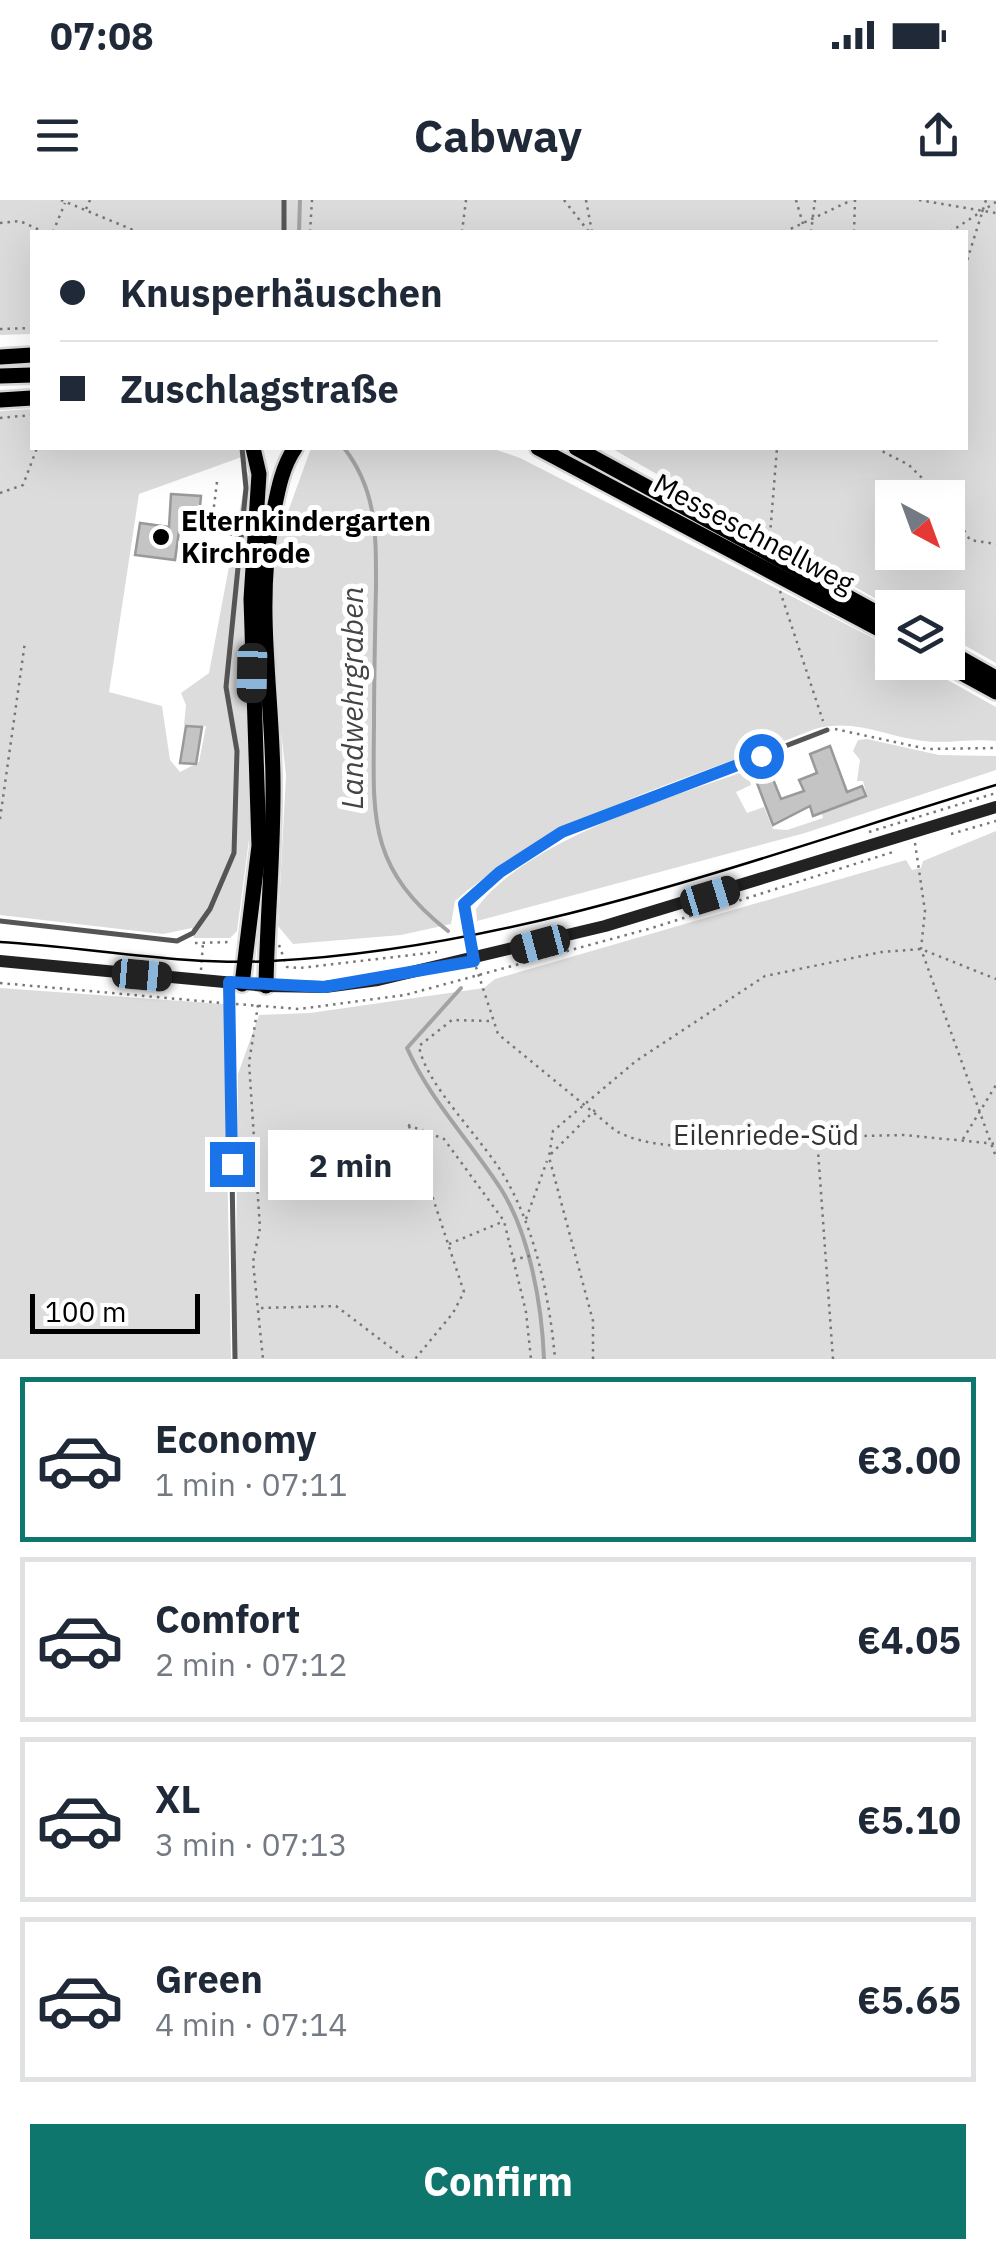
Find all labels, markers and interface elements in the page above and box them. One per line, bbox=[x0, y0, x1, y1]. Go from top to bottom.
text: 07:08 bbox=[50, 11, 154, 60]
text: Cabway bbox=[414, 106, 582, 164]
icon: menu bbox=[30, 108, 85, 163]
icon: share bbox=[911, 108, 966, 163]
text: Knusperhäuschen bbox=[120, 268, 443, 317]
text: Zuschlagstraße bbox=[120, 364, 399, 413]
street label: Messeschnellweg bbox=[648, 464, 861, 601]
north arrow bbox=[875, 480, 965, 570]
map controls bbox=[875, 480, 965, 680]
place label: Elternkindergarten Kirchrode bbox=[181, 502, 431, 571]
marker: Elternkindergarten Kirchrode bbox=[150, 526, 172, 548]
water label: Landwehrgraben bbox=[332, 587, 371, 810]
button: layers bbox=[875, 590, 965, 680]
car bbox=[236, 643, 268, 703]
route start bbox=[739, 734, 784, 779]
car bbox=[677, 873, 743, 919]
car bbox=[507, 922, 573, 966]
car bbox=[111, 957, 173, 993]
park label: Eilenriede-Süd bbox=[673, 1116, 859, 1153]
callout: 2 min bbox=[267, 1129, 432, 1199]
route end bbox=[210, 1142, 255, 1187]
text: 2 min bbox=[309, 1144, 392, 1186]
scale bar bbox=[30, 1289, 200, 1334]
text: 100 m bbox=[45, 1293, 126, 1330]
text: Economy bbox=[155, 1414, 317, 1463]
icon: car bbox=[35, 1415, 125, 1505]
text: €3.00 bbox=[857, 1435, 961, 1484]
text: 1 min · 07:11 bbox=[155, 1463, 348, 1505]
text: Comfort bbox=[155, 1594, 300, 1643]
icon: car bbox=[35, 1595, 125, 1685]
text: €4.05 bbox=[857, 1615, 961, 1664]
text: 2 min · 07:12 bbox=[155, 1643, 348, 1685]
text: XL bbox=[155, 1774, 201, 1823]
icon: car bbox=[35, 1775, 125, 1865]
text: €5.10 bbox=[857, 1795, 961, 1844]
text: 3 min · 07:13 bbox=[155, 1823, 348, 1865]
text: Green bbox=[155, 1954, 263, 2003]
icon: car bbox=[35, 1955, 125, 2045]
text: €5.65 bbox=[857, 1975, 961, 2024]
text: 4 min · 07:14 bbox=[155, 2003, 348, 2045]
button: Confirm bbox=[30, 2124, 966, 2239]

